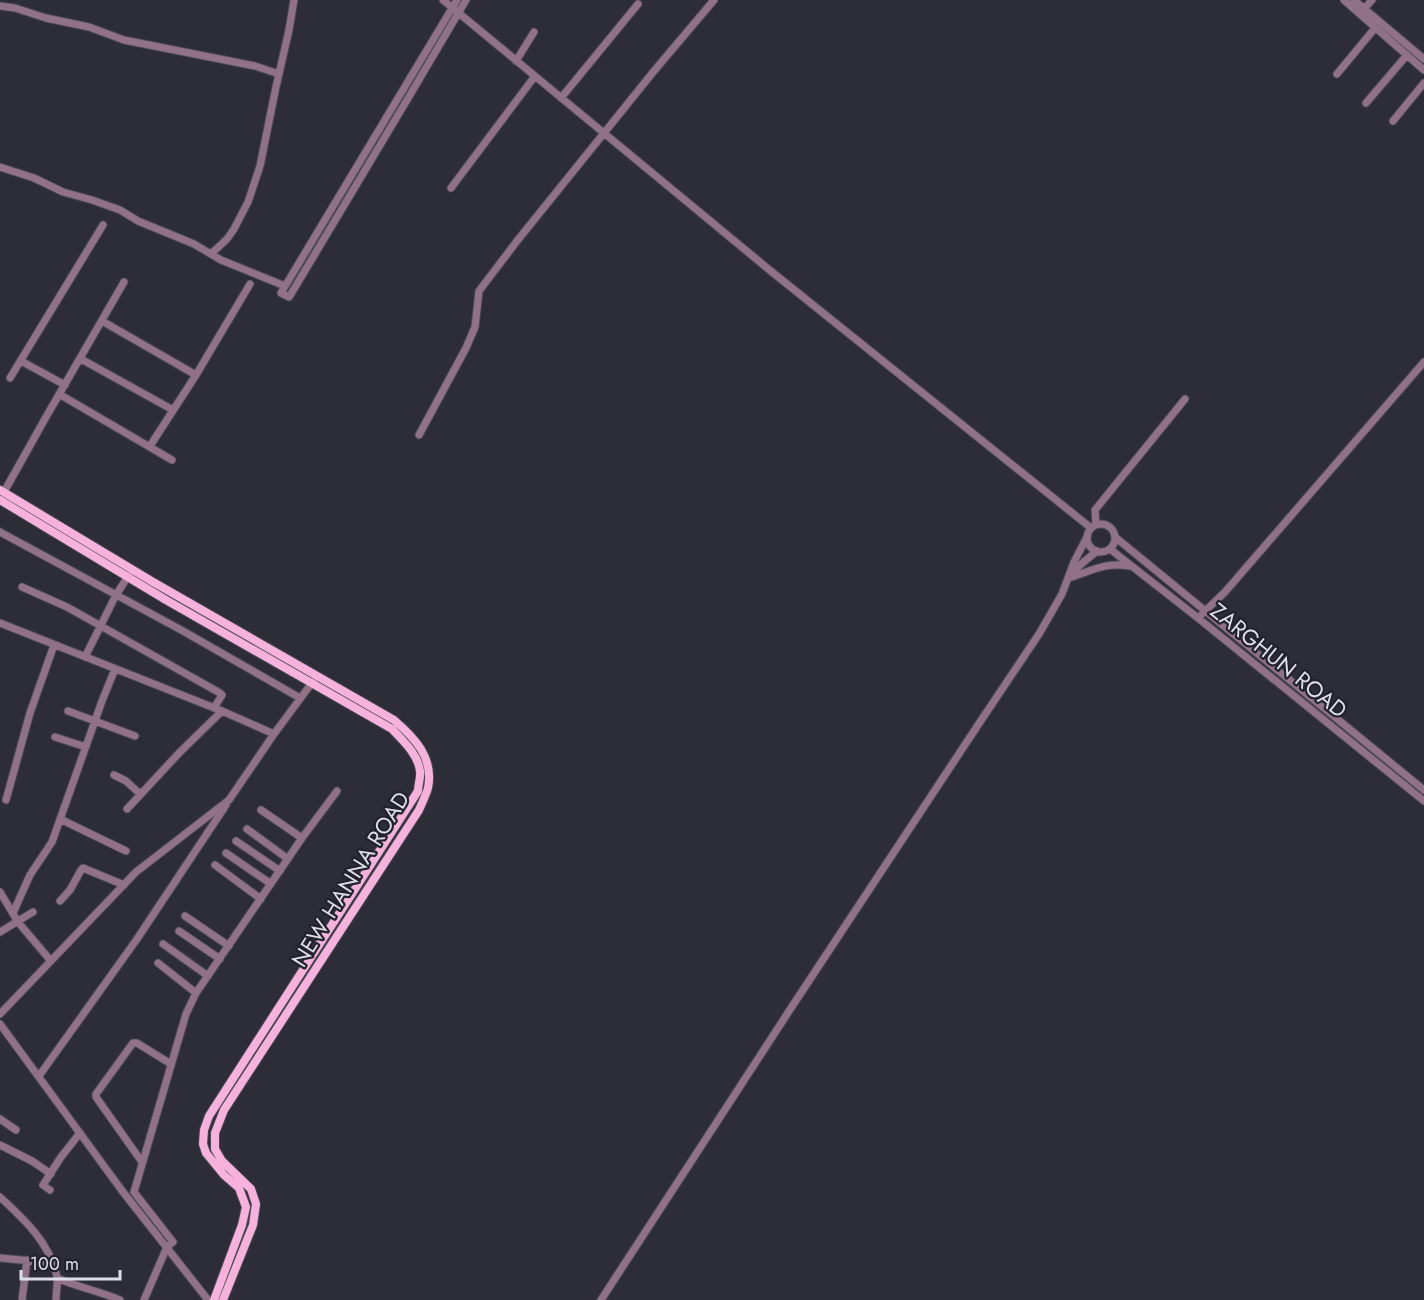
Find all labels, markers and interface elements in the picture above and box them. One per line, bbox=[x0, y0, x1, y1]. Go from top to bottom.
street label: ZARGHUN ROAD bbox=[1204, 595, 1354, 725]
street label: NEW HANNA ROAD bbox=[283, 785, 417, 973]
scale bar bbox=[21, 1243, 120, 1281]
text: 100 m bbox=[30, 1251, 79, 1277]

